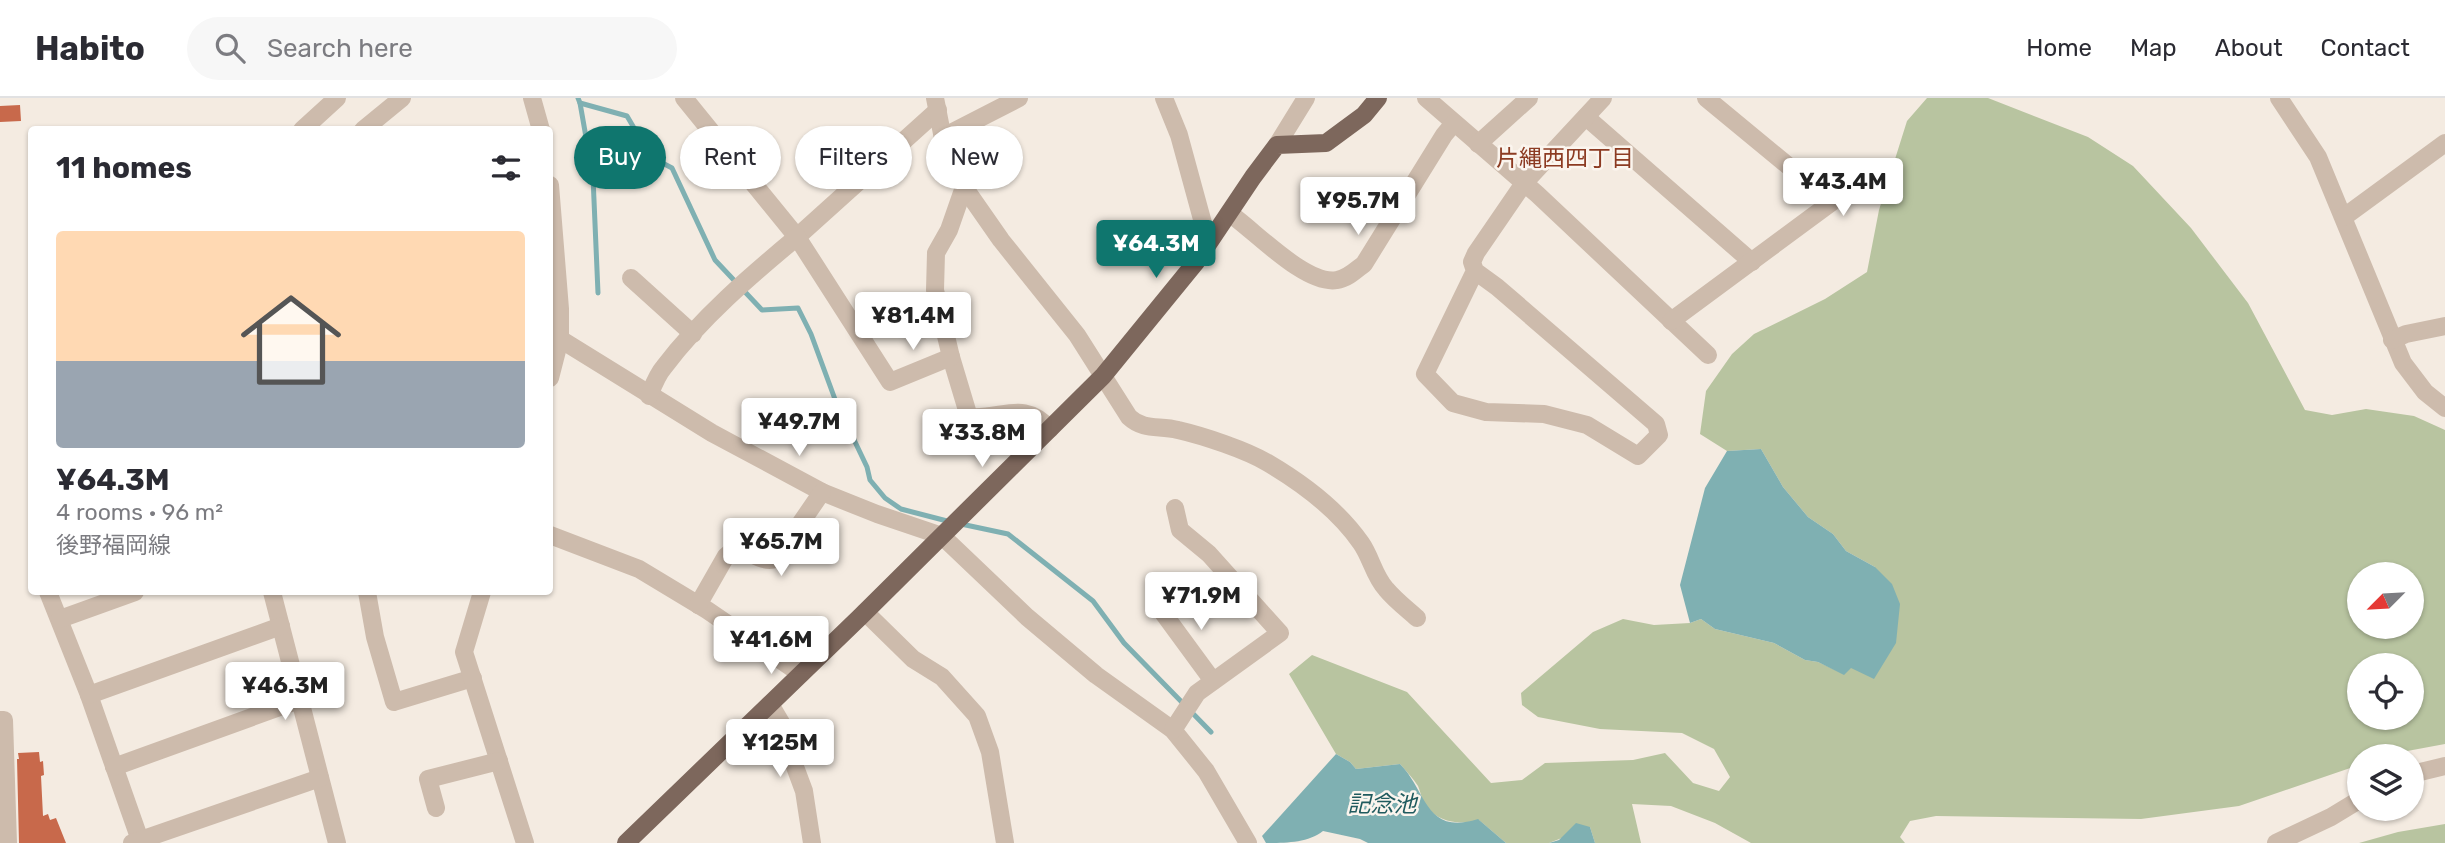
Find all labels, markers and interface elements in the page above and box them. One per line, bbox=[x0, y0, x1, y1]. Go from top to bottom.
search box bbox=[187, 17, 677, 80]
text: Habito bbox=[35, 29, 145, 68]
icon: search bbox=[211, 29, 249, 67]
text: Search here bbox=[267, 33, 413, 64]
text: Home bbox=[2026, 34, 2092, 62]
text: Map bbox=[2130, 34, 2177, 62]
text: About bbox=[2215, 34, 2283, 62]
text: Contact bbox=[2321, 34, 2410, 62]
chip: Buy bbox=[574, 126, 666, 189]
chip: Rent bbox=[680, 126, 781, 189]
chip: Filters bbox=[795, 126, 912, 189]
chip: New bbox=[926, 126, 1023, 189]
district label: 片縄西四丁目 bbox=[1496, 144, 1634, 172]
icon: filters bbox=[487, 149, 525, 187]
text: 11 homes bbox=[56, 150, 192, 186]
pin: ¥43.4M bbox=[1786, 158, 1900, 218]
text: ¥43.4M bbox=[1799, 167, 1887, 195]
pin: ¥95.7M bbox=[1301, 178, 1415, 237]
text: ¥95.7M bbox=[1316, 186, 1400, 214]
pin: ¥64.3M bbox=[1099, 220, 1213, 280]
text: ¥64.3M bbox=[1112, 229, 1200, 257]
icon: home bbox=[228, 277, 354, 403]
pin: ¥81.4M bbox=[856, 292, 970, 352]
text: ¥81.4M bbox=[871, 301, 955, 329]
pin: ¥49.7M bbox=[742, 398, 856, 458]
text: ¥49.7M bbox=[757, 407, 841, 435]
pin: ¥33.8M bbox=[925, 410, 1039, 469]
text: ¥33.8M bbox=[938, 418, 1026, 446]
text: ¥64.3M bbox=[56, 462, 170, 498]
text: 4 rooms · 96 m² bbox=[56, 498, 223, 526]
pin: ¥65.7M bbox=[724, 518, 838, 578]
text: ¥65.7M bbox=[739, 527, 823, 555]
text: 後野福岡線 bbox=[56, 531, 171, 559]
north arrow bbox=[2347, 562, 2424, 639]
map controls bbox=[2347, 562, 2424, 821]
pin: ¥71.9M bbox=[1144, 573, 1258, 632]
text: ¥71.9M bbox=[1161, 581, 1241, 609]
pin: ¥41.6M bbox=[714, 616, 828, 676]
text: ¥41.6M bbox=[730, 625, 812, 653]
button: locate bbox=[2347, 653, 2424, 730]
pin: ¥46.3M bbox=[228, 662, 342, 722]
text: ¥46.3M bbox=[241, 671, 329, 699]
pin: ¥125M bbox=[731, 720, 829, 779]
text: ¥125M bbox=[742, 728, 818, 756]
button: layers bbox=[2347, 744, 2424, 821]
water label: 記念池 bbox=[1348, 790, 1419, 818]

